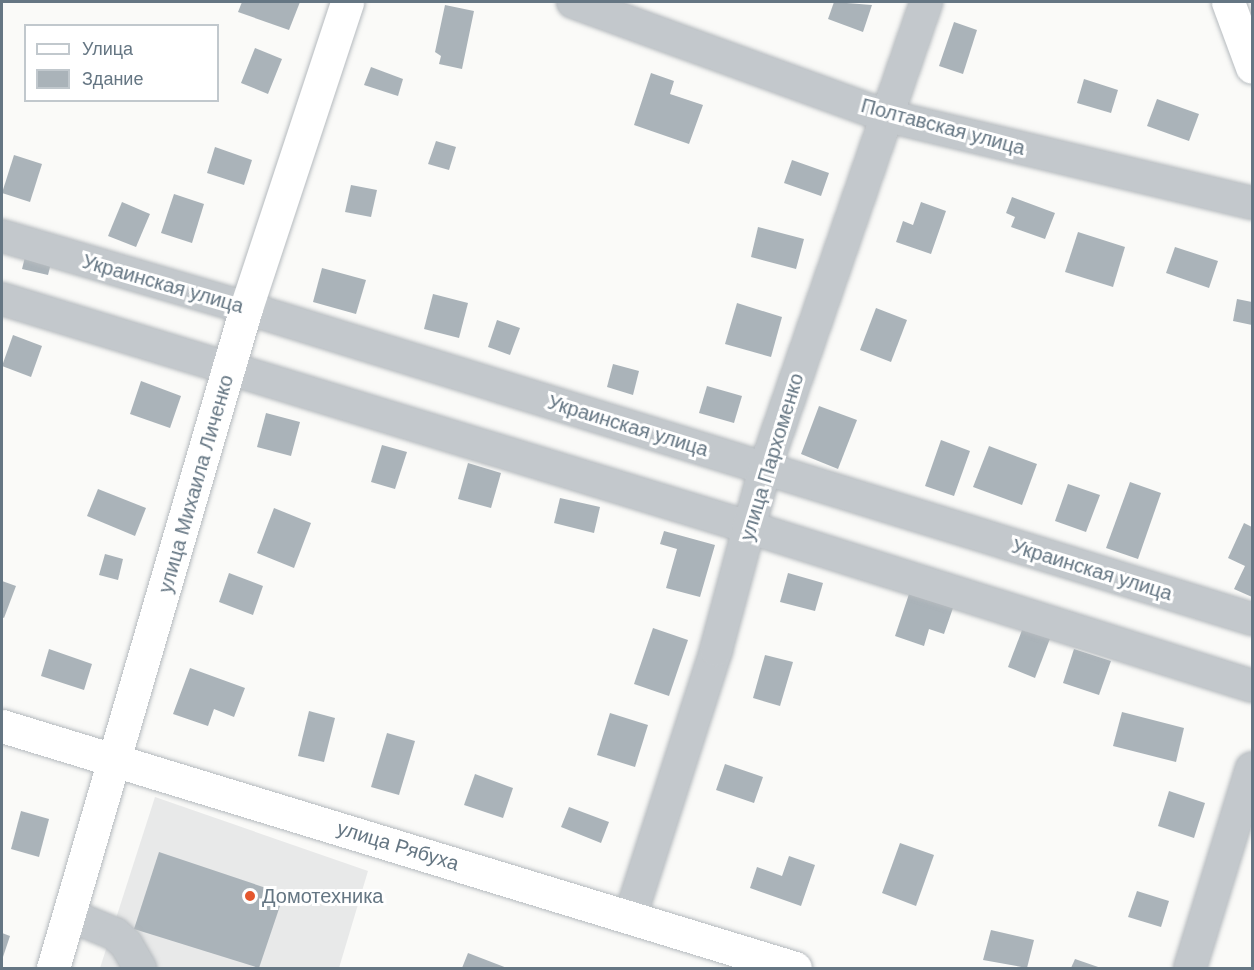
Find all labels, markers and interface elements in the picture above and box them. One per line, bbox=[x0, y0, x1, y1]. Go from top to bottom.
legend bbox=[24, 24, 219, 102]
text: Улица bbox=[82, 39, 133, 59]
text: Здание bbox=[82, 69, 143, 89]
street label: Полтавская улица bbox=[858, 94, 1028, 160]
street label: Украинская улица bbox=[80, 249, 246, 319]
street label: улица Пархоменко bbox=[735, 370, 809, 544]
street label: улица Михаила Личенко bbox=[153, 372, 239, 596]
street label: Украинская улица bbox=[545, 390, 711, 462]
street label: Украинская улица bbox=[1009, 534, 1175, 606]
street label: улица Рябуха bbox=[334, 816, 462, 876]
place label: Домотехника bbox=[262, 884, 383, 908]
marker: Домотехника bbox=[243, 889, 257, 903]

